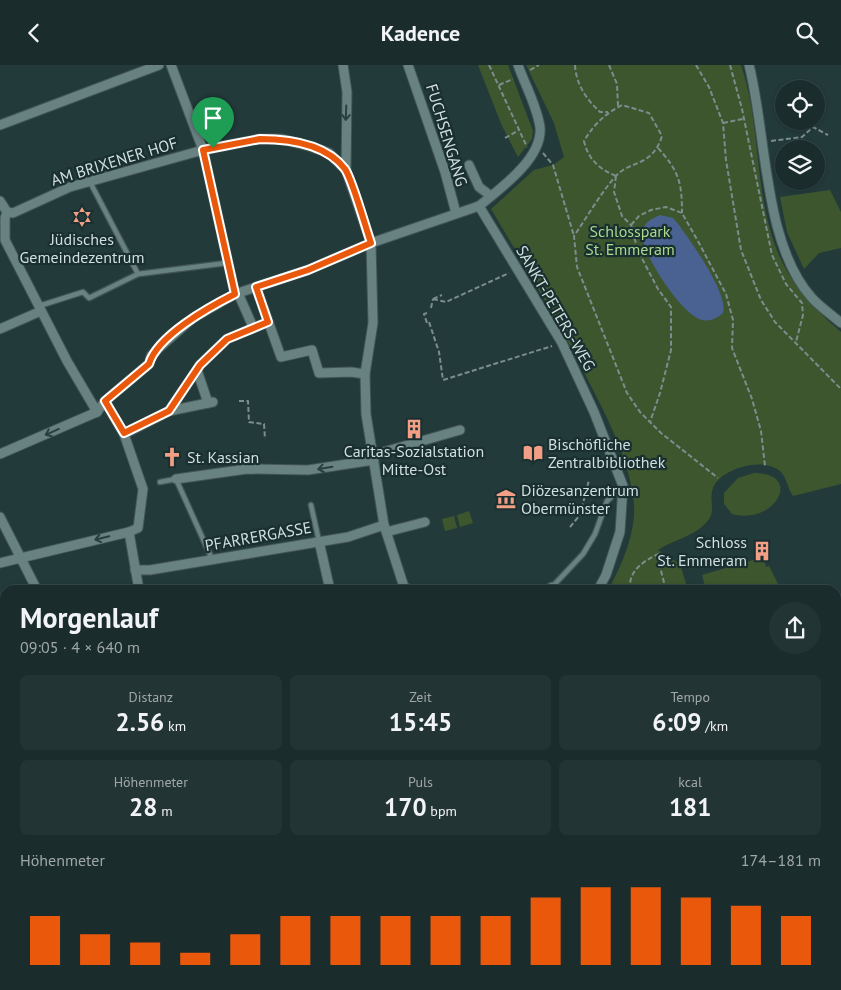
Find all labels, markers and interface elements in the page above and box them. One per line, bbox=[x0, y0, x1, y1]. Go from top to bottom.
icon: back bbox=[20, 19, 48, 47]
text: Kadence bbox=[381, 19, 460, 47]
icon: search bbox=[793, 19, 821, 47]
map controls bbox=[775, 80, 825, 190]
button: locate bbox=[775, 80, 825, 130]
street label: FUCHSENGANG bbox=[422, 81, 472, 189]
pin bbox=[192, 97, 234, 148]
icon: arrive bbox=[199, 104, 227, 132]
one-way arrow bbox=[341, 105, 351, 121]
street label: AM BRIXENER HOF bbox=[48, 132, 180, 190]
button: layers bbox=[775, 140, 825, 190]
synagogue icon: Jüdisches Gemeindezentrum bbox=[71, 206, 93, 228]
park label: Schlosspark St. Emmeram bbox=[585, 221, 675, 259]
place label: Jüdisches Gemeindezentrum bbox=[20, 229, 144, 267]
street label: SANKT-PETERS-WEG bbox=[512, 242, 600, 374]
building icon: Caritas-Sozialstation Mitte-Ost bbox=[403, 418, 425, 440]
one-way arrow bbox=[45, 427, 60, 437]
place label: Bischöfliche Zentralbibliothek bbox=[548, 434, 666, 472]
place label: Caritas-Sozialstation Mitte-Ost bbox=[344, 441, 484, 479]
library icon: Bischöfliche Zentralbibliothek bbox=[522, 442, 544, 464]
church icon: St. Kassian bbox=[161, 446, 183, 468]
place label: St. Kassian bbox=[187, 447, 259, 467]
one-way arrow bbox=[318, 463, 334, 473]
place label: Diözesanzentrum Obermünster bbox=[521, 480, 639, 518]
museum icon: Diözesanzentrum Obermünster bbox=[495, 488, 517, 510]
street label: PFARRERGASSE bbox=[203, 517, 313, 555]
place label: Schloss St. Emmeram bbox=[657, 532, 747, 570]
one-way arrow bbox=[94, 534, 110, 543]
building icon: Schloss St. Emmeram bbox=[751, 540, 773, 562]
text: Morgenlauf bbox=[20, 599, 158, 636]
button: share bbox=[769, 602, 821, 654]
text: 09:05 · 4 × 640 m bbox=[20, 637, 140, 657]
text: Distanz bbox=[129, 688, 173, 706]
text: Zeit bbox=[409, 688, 432, 706]
text: Tempo bbox=[670, 688, 710, 706]
text: 2.56 bbox=[116, 706, 164, 738]
text: 15:45 bbox=[389, 706, 452, 738]
text: 6:09 bbox=[652, 706, 701, 738]
text: km bbox=[164, 717, 186, 735]
text: /km bbox=[701, 717, 728, 735]
text: Höhenmeter bbox=[114, 773, 188, 791]
text: Puls bbox=[408, 773, 433, 791]
text: kcal bbox=[678, 773, 702, 791]
text: 28 bbox=[129, 791, 157, 823]
text: 170 bbox=[384, 791, 427, 823]
text: 181 bbox=[669, 791, 711, 823]
text: m bbox=[157, 802, 173, 820]
text: bpm bbox=[427, 802, 457, 820]
text: Höhenmeter bbox=[20, 850, 105, 870]
text: 174–181 m bbox=[741, 850, 821, 870]

